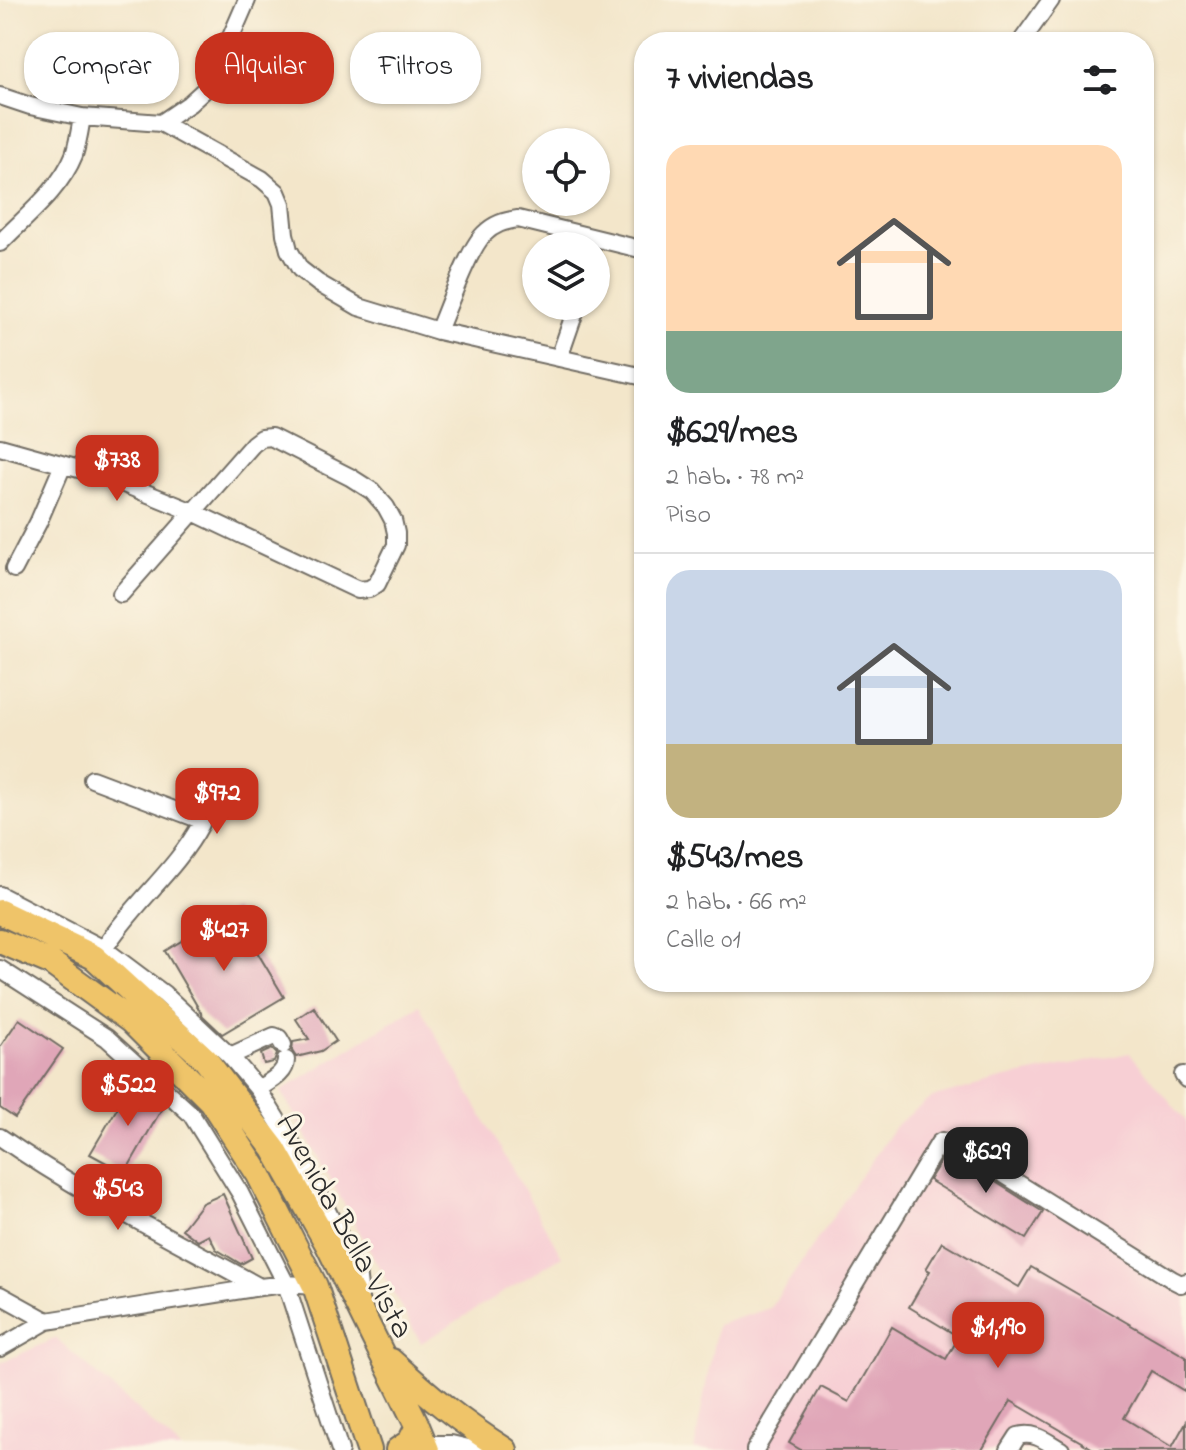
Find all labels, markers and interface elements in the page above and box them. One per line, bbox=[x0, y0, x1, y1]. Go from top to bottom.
chip: Comprar bbox=[24, 32, 179, 104]
chip: Alquilar bbox=[195, 32, 334, 104]
chip: Filtros bbox=[350, 32, 481, 104]
text: 7 viviendas bbox=[666, 55, 814, 105]
icon: filters bbox=[1078, 58, 1122, 102]
map controls bbox=[522, 128, 610, 320]
button: locate bbox=[522, 128, 610, 216]
icon: home bbox=[822, 197, 966, 341]
button: layers bbox=[522, 232, 610, 320]
text: $629/mes bbox=[666, 409, 798, 459]
pin: $738 bbox=[70, 435, 164, 503]
text: $738 bbox=[94, 442, 140, 480]
text: 2 hab. · 78 m² bbox=[666, 459, 804, 497]
text: Piso bbox=[666, 497, 711, 535]
icon: home bbox=[822, 622, 966, 766]
pin: $972 bbox=[170, 768, 264, 836]
text: $972 bbox=[193, 775, 241, 813]
text: $543/mes bbox=[666, 834, 804, 884]
text: 2 hab. · 66 m² bbox=[666, 884, 807, 922]
pin: $427 bbox=[177, 905, 271, 973]
text: $427 bbox=[199, 912, 249, 950]
text: Calle 01 bbox=[666, 922, 741, 960]
pin: $522 bbox=[81, 1060, 175, 1128]
text: $522 bbox=[100, 1067, 156, 1105]
street label: Avenida Bella Vista bbox=[262, 1106, 424, 1348]
pin: $629 bbox=[939, 1127, 1033, 1195]
text: $629 bbox=[962, 1134, 1010, 1172]
pin: $543 bbox=[71, 1164, 165, 1232]
text: $543 bbox=[92, 1171, 144, 1209]
pin: $1,190 bbox=[933, 1302, 1063, 1370]
text: $1,190 bbox=[970, 1309, 1026, 1347]

